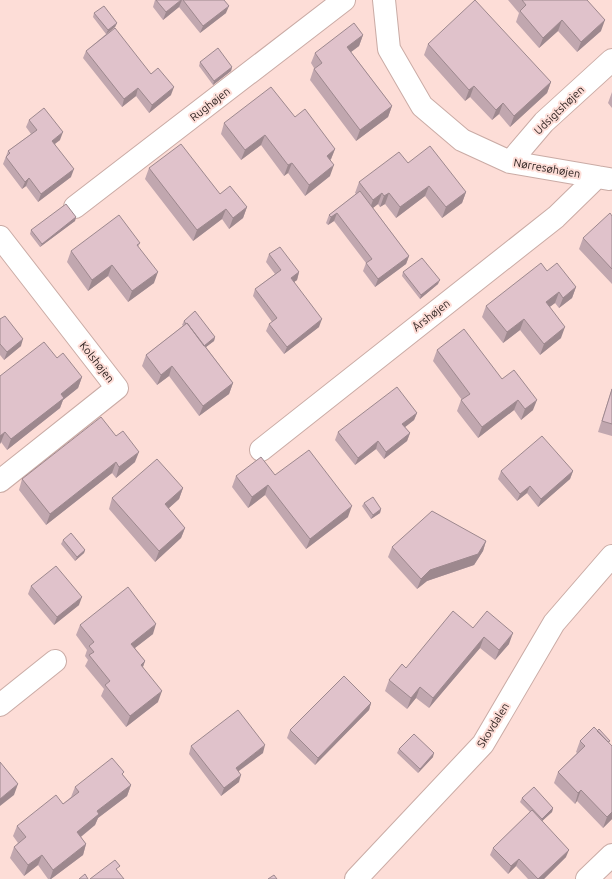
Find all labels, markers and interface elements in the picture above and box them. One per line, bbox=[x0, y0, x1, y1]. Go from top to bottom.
street label: Udsigtshøjen bbox=[532, 83, 586, 137]
street label: Rughøjen bbox=[188, 85, 232, 123]
street label: Nørresøhøjen bbox=[513, 156, 581, 180]
street label: Årshøjen bbox=[410, 297, 452, 333]
street label: Kolshøjen bbox=[77, 339, 117, 385]
street label: Skovdalen bbox=[475, 701, 511, 749]

